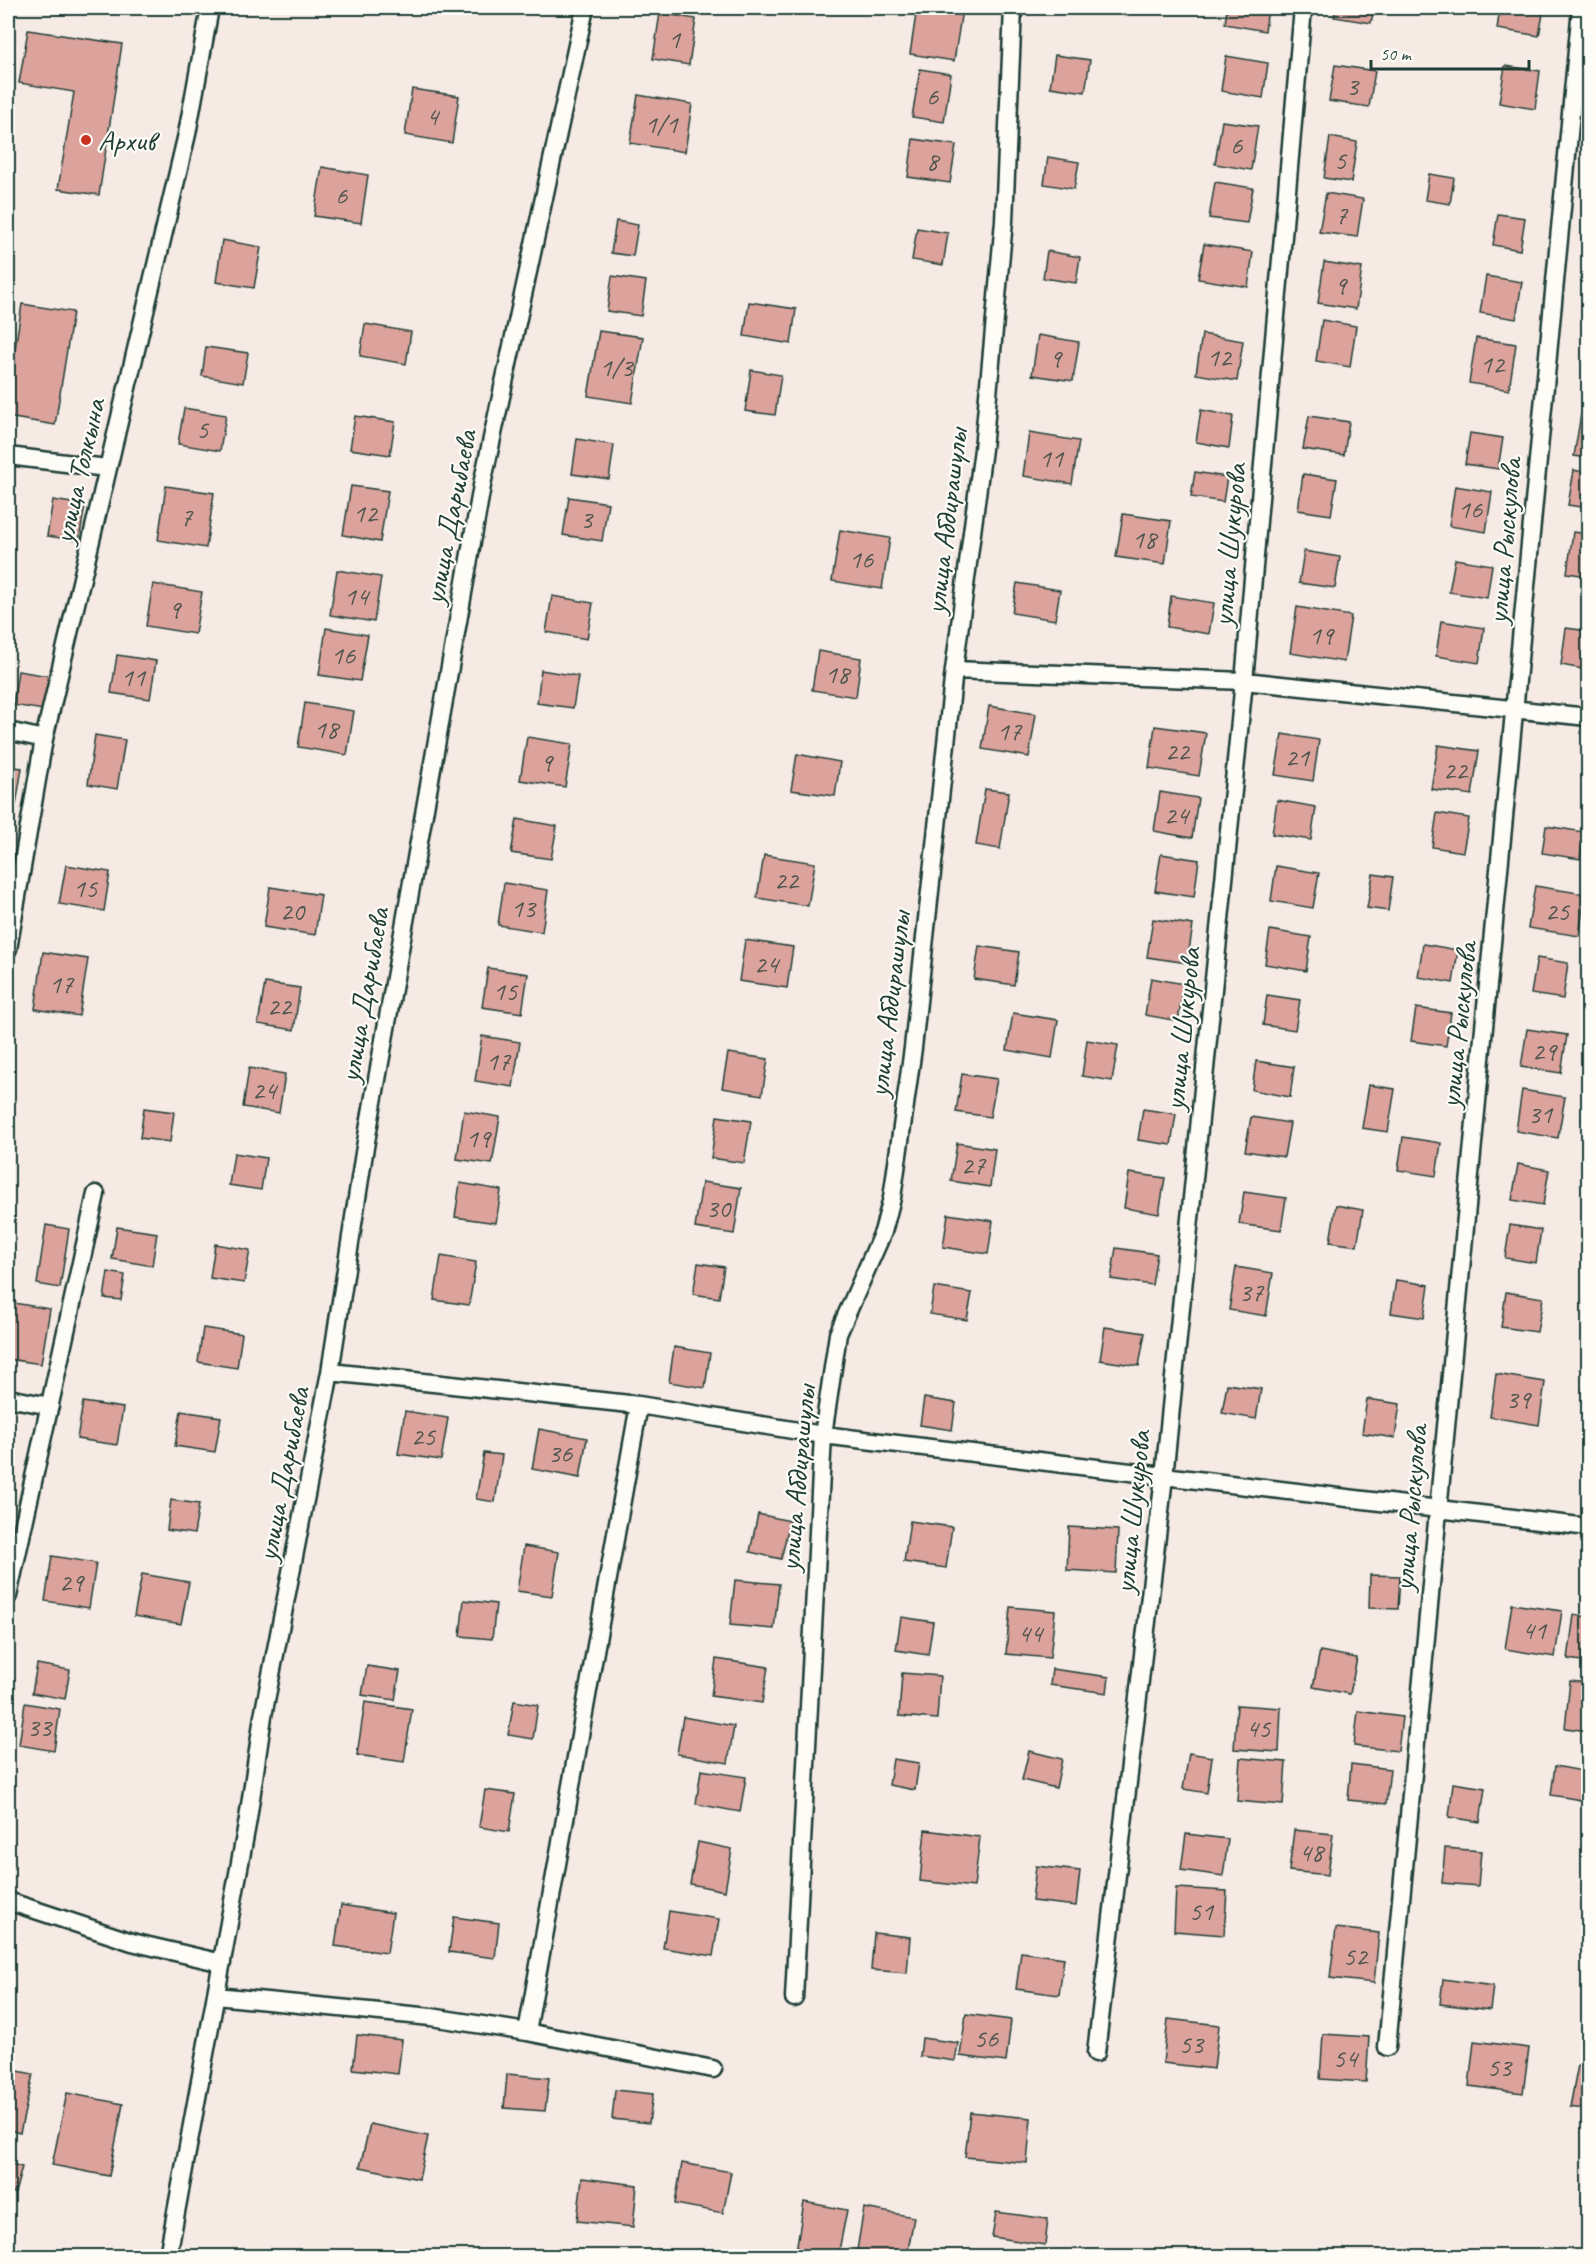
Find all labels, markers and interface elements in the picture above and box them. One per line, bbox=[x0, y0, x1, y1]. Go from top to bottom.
house number: 1 bbox=[668, 22, 682, 56]
scale bar bbox=[1371, 33, 1528, 71]
text: 50 m bbox=[1380, 43, 1413, 65]
house number: 3 bbox=[1346, 69, 1360, 103]
house number: 6 bbox=[926, 79, 939, 113]
house number: 4 bbox=[426, 99, 441, 133]
house number: 1/1 bbox=[644, 107, 679, 141]
place label: Архив bbox=[98, 121, 161, 159]
house number: 6 bbox=[1230, 128, 1243, 162]
marker: Архив bbox=[79, 133, 93, 147]
house number: 5 bbox=[1334, 143, 1348, 177]
house number: 8 bbox=[926, 144, 941, 178]
house number: 6 bbox=[335, 178, 348, 212]
house number: 7 bbox=[1335, 198, 1349, 232]
house number: 9 bbox=[1334, 268, 1348, 302]
house number: 12 bbox=[1207, 340, 1233, 374]
house number: 9 bbox=[1049, 341, 1063, 375]
house number: 12 bbox=[1480, 347, 1506, 381]
house number: 1/3 bbox=[599, 350, 634, 384]
street label: улица Толкына bbox=[43, 393, 115, 549]
house number: 5 bbox=[196, 412, 210, 446]
street label: улица Абдирашулы bbox=[916, 424, 977, 618]
street label: улица Дарибаева bbox=[414, 425, 486, 609]
house number: 11 bbox=[1039, 441, 1065, 475]
street label: улица Рыскулова bbox=[1478, 454, 1530, 627]
street label: улица Шукурова bbox=[1203, 460, 1255, 630]
house number: 16 bbox=[1458, 492, 1483, 526]
house number: 12 bbox=[353, 496, 379, 530]
house number: 7 bbox=[180, 500, 194, 534]
house number: 3 bbox=[580, 502, 594, 536]
house number: 18 bbox=[1132, 522, 1159, 556]
house number: 16 bbox=[849, 542, 874, 576]
house number: 14 bbox=[344, 579, 371, 613]
house number: 9 bbox=[168, 592, 182, 626]
house number: 19 bbox=[1309, 618, 1335, 652]
house number: 16 bbox=[331, 638, 356, 672]
house number: 18 bbox=[825, 657, 852, 691]
house number: 11 bbox=[121, 660, 147, 694]
house number: 18 bbox=[314, 712, 341, 746]
house number: 17 bbox=[997, 714, 1023, 748]
house number: 22 bbox=[1165, 734, 1191, 768]
house number: 21 bbox=[1285, 740, 1311, 774]
house number: 9 bbox=[540, 745, 554, 779]
house number: 22 bbox=[1443, 753, 1469, 787]
house number: 24 bbox=[1164, 798, 1191, 832]
house number: 22 bbox=[774, 863, 800, 897]
house number: 15 bbox=[73, 871, 99, 905]
house number: 13 bbox=[511, 891, 537, 925]
house number: 20 bbox=[280, 894, 306, 928]
house number: 25 bbox=[1545, 894, 1571, 928]
street label: улица Дарибаева bbox=[330, 903, 398, 1087]
street label: улица Абдирашулы bbox=[859, 907, 920, 1101]
street label: улица Рыскулова bbox=[1430, 938, 1486, 1112]
street label: улица Шукурова bbox=[1154, 944, 1210, 1114]
house number: 24 bbox=[754, 947, 781, 981]
house number: 17 bbox=[49, 967, 75, 1001]
house number: 15 bbox=[493, 974, 519, 1008]
house number: 22 bbox=[267, 989, 293, 1023]
house number: 29 bbox=[1532, 1034, 1558, 1068]
house number: 17 bbox=[486, 1044, 512, 1078]
house number: 24 bbox=[252, 1073, 279, 1107]
house number: 31 bbox=[1528, 1097, 1554, 1131]
house number: 19 bbox=[466, 1121, 492, 1155]
house number: 27 bbox=[961, 1148, 987, 1182]
house number: 30 bbox=[706, 1191, 732, 1225]
house number: 37 bbox=[1239, 1275, 1265, 1309]
street label: улица Абдирашулы bbox=[770, 1381, 824, 1575]
street label: улица Дарибаева bbox=[247, 1382, 319, 1566]
house number: 39 bbox=[1506, 1382, 1532, 1416]
house number: 25 bbox=[411, 1419, 437, 1453]
street label: улица Рыскулова bbox=[1384, 1421, 1436, 1594]
street label: улица Шукурова bbox=[1104, 1427, 1160, 1597]
house number: 36 bbox=[548, 1436, 573, 1470]
house number: 29 bbox=[59, 1565, 85, 1599]
house number: 41 bbox=[1522, 1613, 1548, 1647]
house number: 44 bbox=[1018, 1616, 1045, 1650]
house number: 33 bbox=[27, 1710, 53, 1744]
house number: 45 bbox=[1246, 1711, 1272, 1745]
house number: 48 bbox=[1299, 1835, 1326, 1869]
house number: 51 bbox=[1189, 1894, 1215, 1928]
house number: 52 bbox=[1343, 1939, 1369, 1973]
house number: 56 bbox=[974, 2021, 999, 2055]
house number: 53 bbox=[1179, 2027, 1205, 2061]
house number: 54 bbox=[1333, 2041, 1360, 2075]
house number: 53 bbox=[1487, 2050, 1513, 2084]

